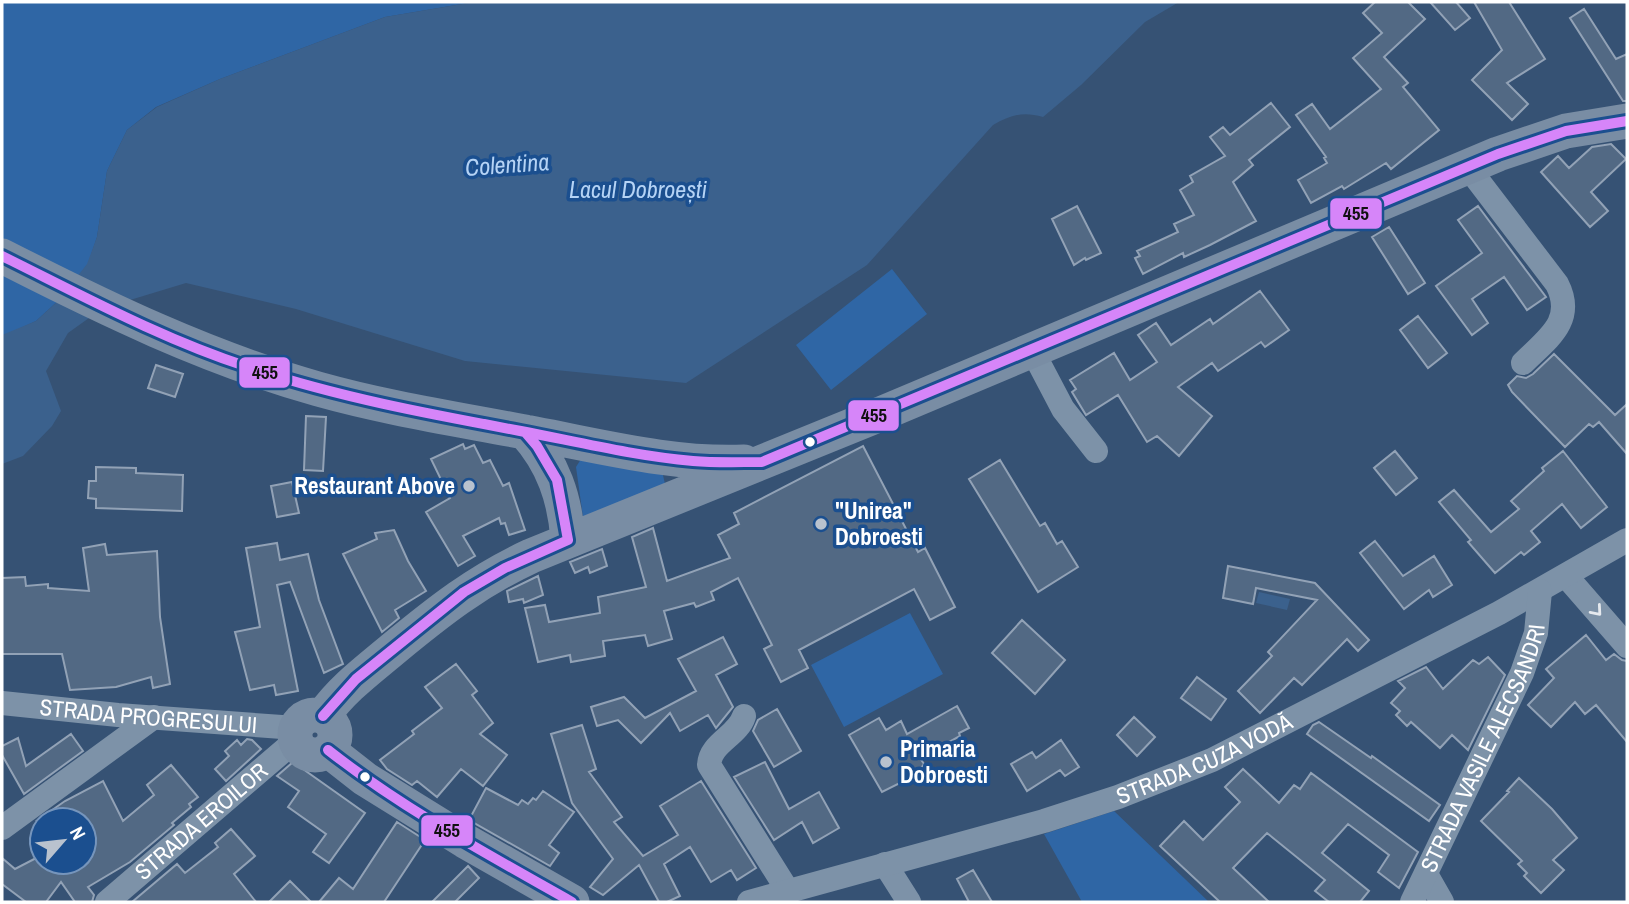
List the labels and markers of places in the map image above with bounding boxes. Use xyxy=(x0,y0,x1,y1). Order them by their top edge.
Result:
unlabelled marker xyxy=(803,435,817,449)
place label: Restaurant Above xyxy=(294,470,455,501)
marker: Restaurant Above xyxy=(461,478,477,494)
place label: "Unirea" Dobroesti xyxy=(835,495,923,552)
marker: "Unirea" Dobroesti xyxy=(813,516,829,532)
place label: Primaria Dobroesti xyxy=(900,733,988,790)
marker: Primaria Dobroesti xyxy=(878,754,894,770)
unlabelled marker xyxy=(358,770,372,784)

